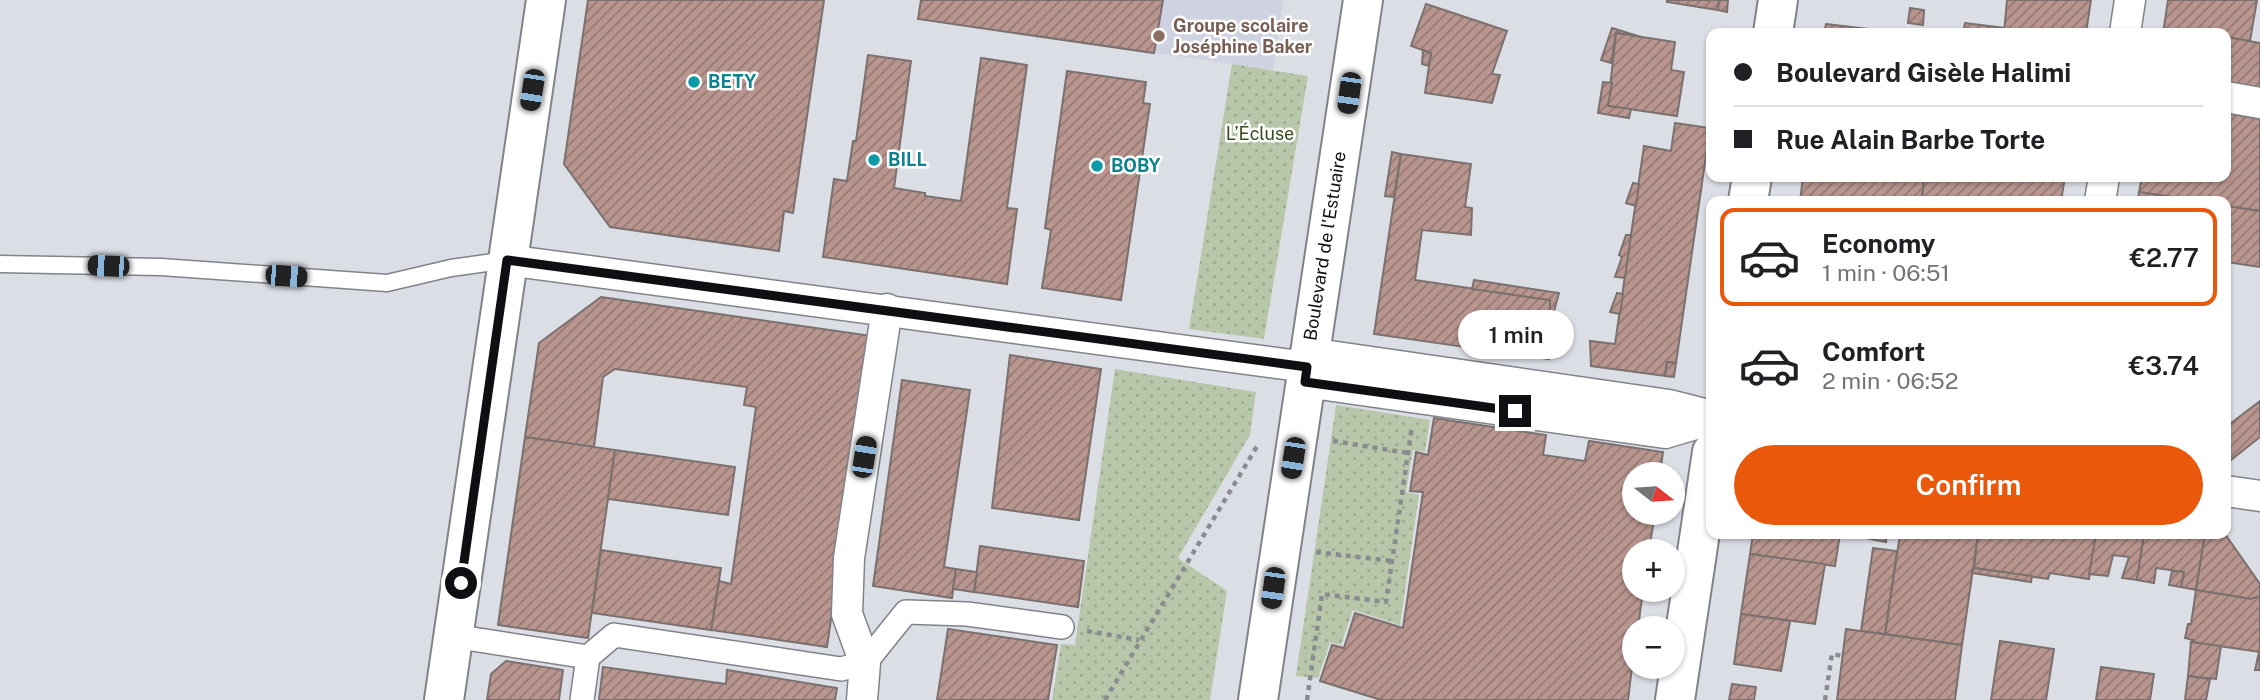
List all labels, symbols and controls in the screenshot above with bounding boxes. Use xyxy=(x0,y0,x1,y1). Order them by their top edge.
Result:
place label: Groupe scolaire Joséphine Baker xyxy=(1173,15,1313,57)
marker: Groupe scolaire Joséphine Baker xyxy=(1151,28,1167,44)
text: Boulevard Gisèle Halimi xyxy=(1776,57,2071,88)
car xyxy=(519,68,546,112)
place label: BETY xyxy=(708,71,756,92)
car xyxy=(1336,71,1363,115)
marker: BETY xyxy=(686,74,702,90)
park label: L’Écluse xyxy=(1226,122,1294,144)
text: Rue Alain Barbe Torte xyxy=(1776,124,2045,155)
place label: BILL xyxy=(888,149,927,170)
street label: Boulevard de l'Estuaire xyxy=(1299,150,1350,342)
marker: BILL xyxy=(866,152,882,168)
place label: BOBY xyxy=(1111,155,1161,176)
marker: BOBY xyxy=(1089,158,1105,174)
icon: car xyxy=(1738,226,1801,289)
text: Economy xyxy=(1822,228,1935,259)
text: €2.77 xyxy=(2130,242,2199,273)
car xyxy=(87,255,130,277)
text: 1 min · 06:51 xyxy=(1822,259,1950,286)
car xyxy=(265,264,308,288)
callout: 1 min xyxy=(1457,310,1573,358)
text: 1 min xyxy=(1489,321,1543,348)
icon: car xyxy=(1738,334,1801,397)
text: Comfort xyxy=(1822,336,1925,367)
text: €3.74 xyxy=(2129,350,2199,381)
text: 2 min · 06:52 xyxy=(1822,367,1958,394)
route end xyxy=(1499,395,1531,427)
car xyxy=(851,435,878,479)
car xyxy=(1280,436,1307,480)
button: Confirm xyxy=(1734,445,2203,525)
north arrow xyxy=(1622,462,1685,525)
map controls xyxy=(1622,462,1685,679)
button: + xyxy=(1622,539,1685,602)
car xyxy=(1260,566,1287,610)
route start xyxy=(445,567,477,599)
button: − xyxy=(1622,616,1685,679)

